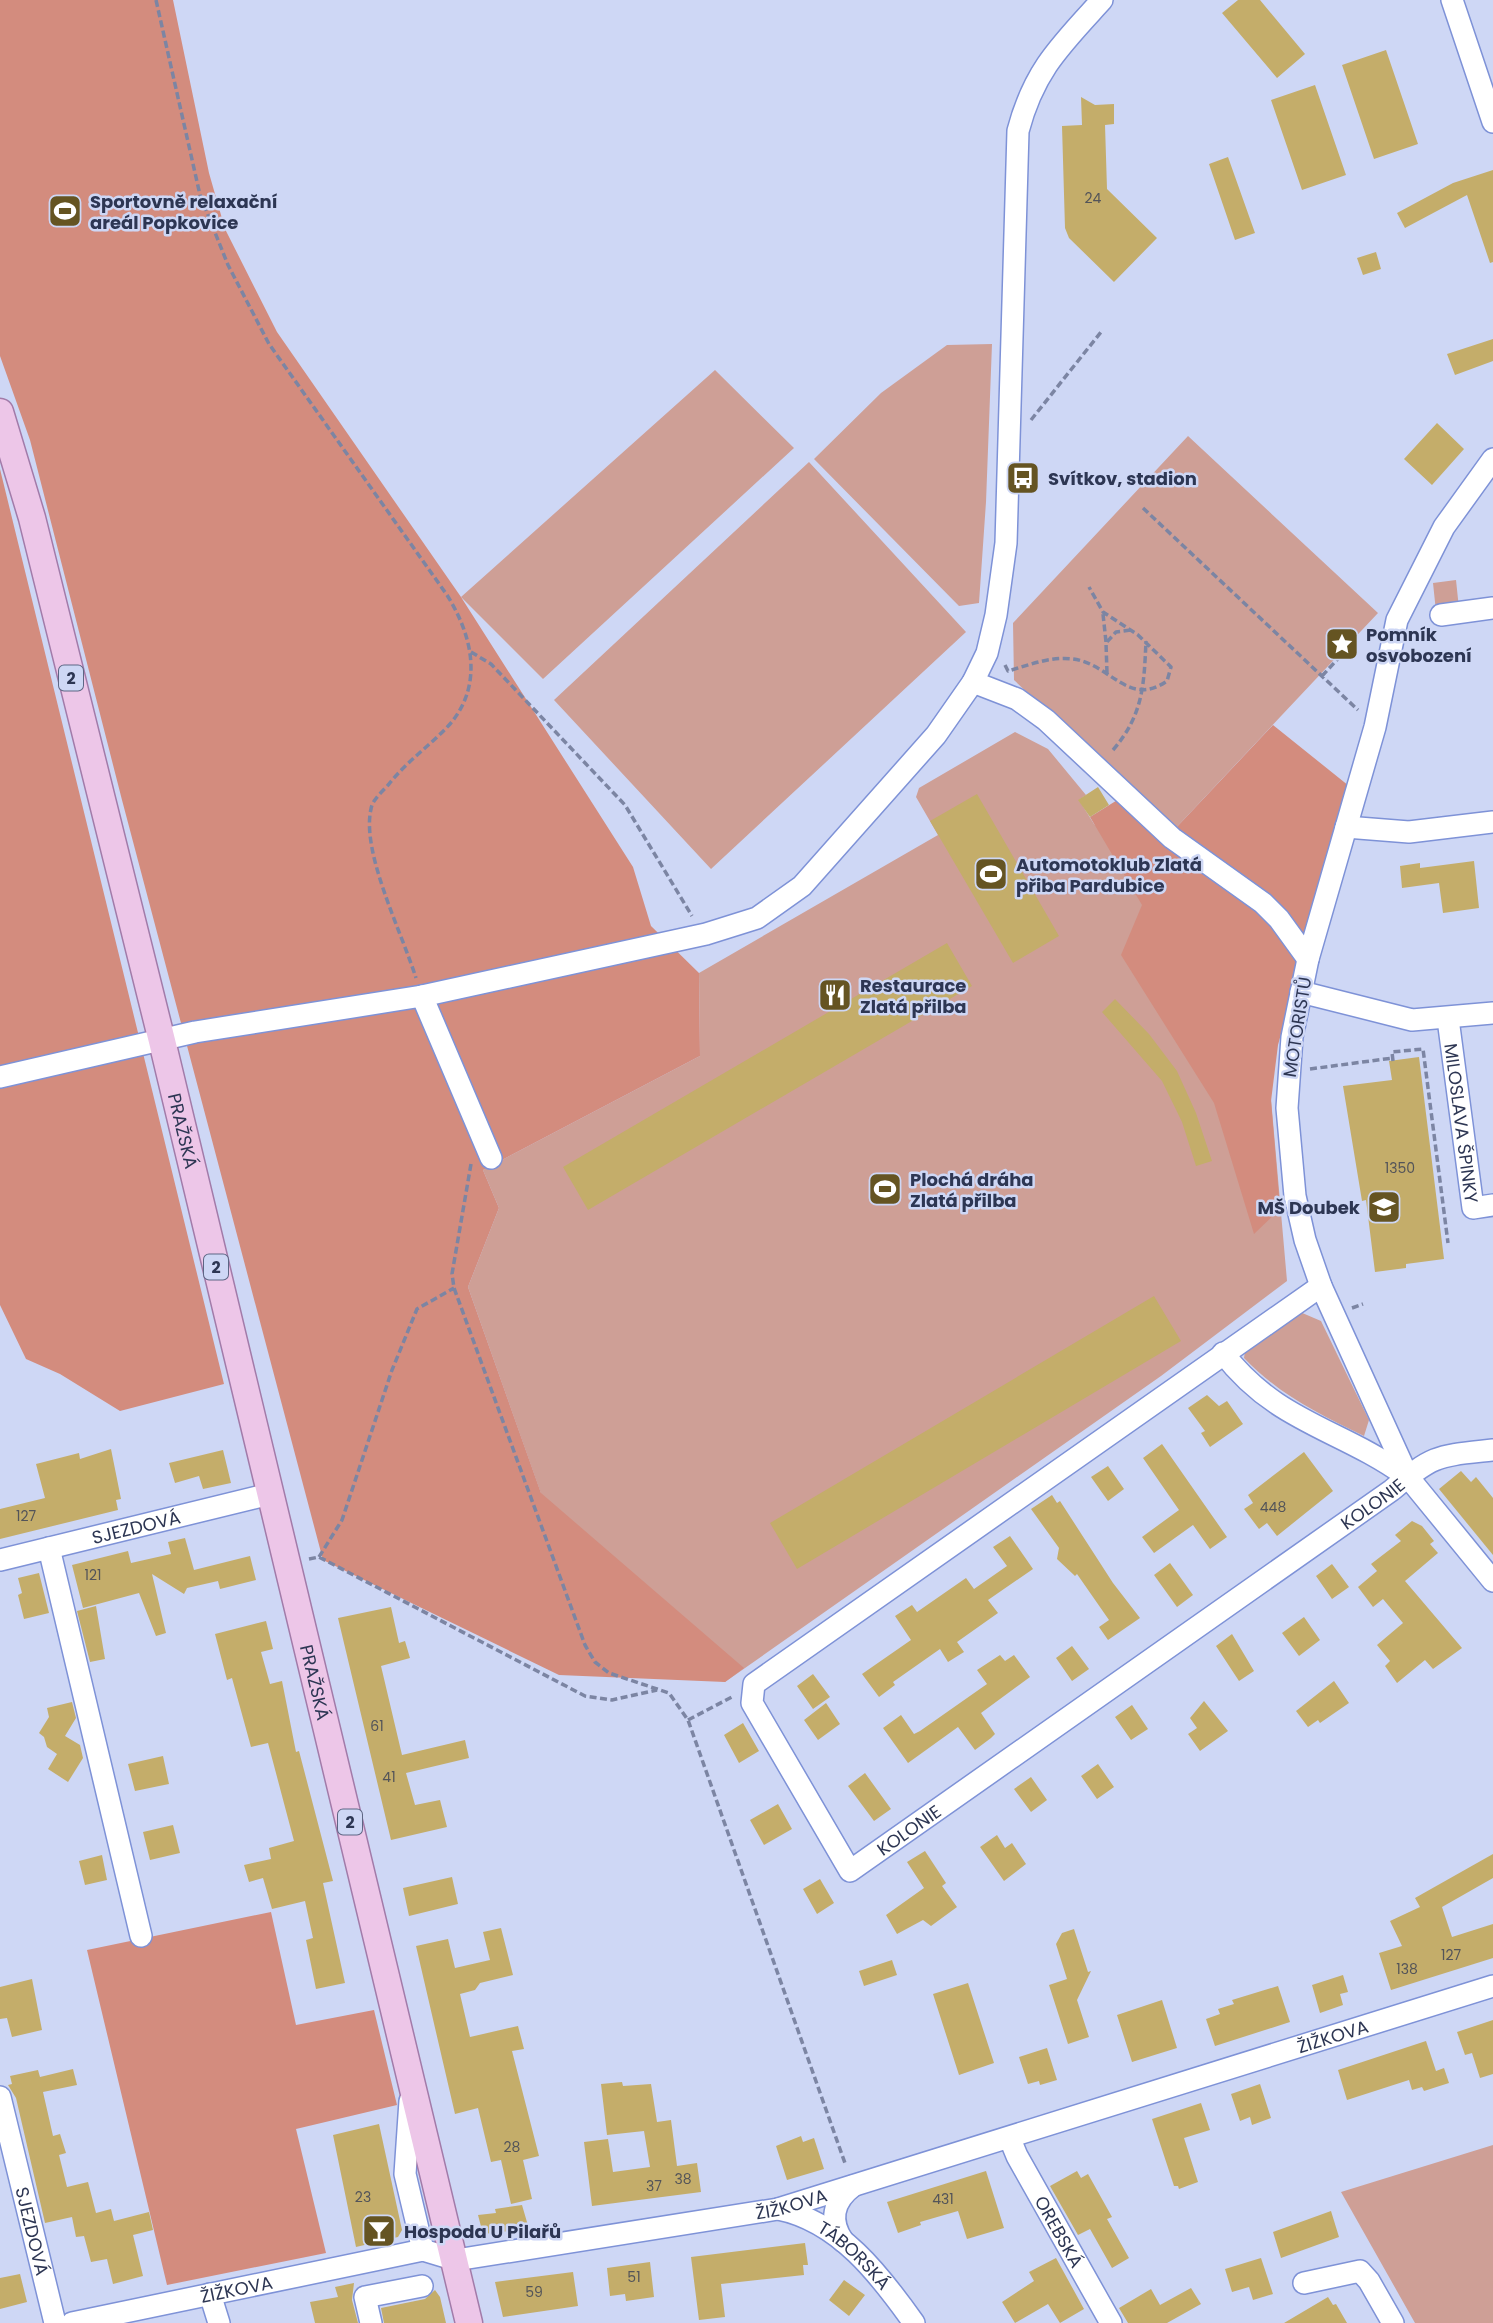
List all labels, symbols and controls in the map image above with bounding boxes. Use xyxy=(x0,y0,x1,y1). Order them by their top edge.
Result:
house number: 24 xyxy=(1085,188,1102,208)
place label: Sportovně relaxační areál Popkovice xyxy=(90,189,277,235)
sports icon: Sportovně relaxační areál Popkovice xyxy=(46,192,84,230)
bus stop icon: Svítkov, stadion xyxy=(1004,459,1042,497)
place label: Svítkov, stadion xyxy=(1048,466,1197,491)
place label: Pomník osvobození xyxy=(1366,622,1472,668)
place icon: Pomník osvobození xyxy=(1323,625,1361,663)
road number: 2 xyxy=(59,666,83,691)
place label: Automotoklub Zlatá přiba Pardubice xyxy=(1016,852,1202,898)
sports icon: Automotoklub Zlatá přiba Pardubice xyxy=(972,855,1010,893)
place label: Restaurace Zlatá přilba xyxy=(860,973,967,1019)
street label: MOTORISTŮ xyxy=(1277,975,1317,1079)
restaurant icon: Restaurace Zlatá přilba xyxy=(816,976,854,1014)
street label: MILOSLAVA ŠPINKY xyxy=(1439,1042,1485,1205)
street label: PRAŽSKÁ xyxy=(162,1091,205,1171)
house number: 1350 xyxy=(1385,1158,1415,1178)
place label: Plochá dráha Zlatá přilba xyxy=(910,1167,1034,1213)
sports icon: Plochá dráha Zlatá přilba xyxy=(866,1170,904,1208)
school or university icon: MŠ Doubek xyxy=(1365,1188,1403,1226)
place label: MŠ Doubek xyxy=(1257,1195,1361,1220)
road number: 2 xyxy=(204,1254,228,1280)
street label: KOLONIE xyxy=(1335,1472,1410,1535)
house number: 448 xyxy=(1260,1497,1286,1517)
street label: SJEZDOVÁ xyxy=(89,1504,183,1550)
house number: 127 xyxy=(16,1506,36,1526)
house number: 121 xyxy=(84,1565,102,1585)
street label: PRAŽSKÁ xyxy=(294,1642,337,1722)
house number: 61 xyxy=(370,1716,384,1736)
house number: 41 xyxy=(382,1767,396,1787)
street label: KOLONIE xyxy=(871,1799,946,1861)
road number: 2 xyxy=(338,1810,362,1834)
house number: 127 xyxy=(1441,1945,1461,1965)
house number: 138 xyxy=(1396,1959,1418,1979)
street label: ŽIŽKOVA xyxy=(1294,2013,1371,2059)
house number: 28 xyxy=(504,2137,521,2157)
house number: 38 xyxy=(674,2169,692,2189)
house number: 37 xyxy=(646,2176,662,2196)
street label: ŽIŽKOVA xyxy=(754,2182,830,2225)
street label: SJEZDOVÁ xyxy=(10,2184,55,2278)
house number: 23 xyxy=(355,2187,371,2207)
house number: 431 xyxy=(932,2189,954,2209)
street label: OREBSKÁ xyxy=(1029,2191,1090,2272)
bar icon: Hospoda U Pilařů xyxy=(360,2212,398,2250)
street label: TÁBORSKÁ xyxy=(814,2214,897,2295)
place label: Hospoda U Pilařů xyxy=(404,2219,561,2244)
house number: 51 xyxy=(627,2267,641,2287)
street label: ŽIŽKOVA xyxy=(198,2269,275,2308)
house number: 59 xyxy=(525,2282,543,2302)

